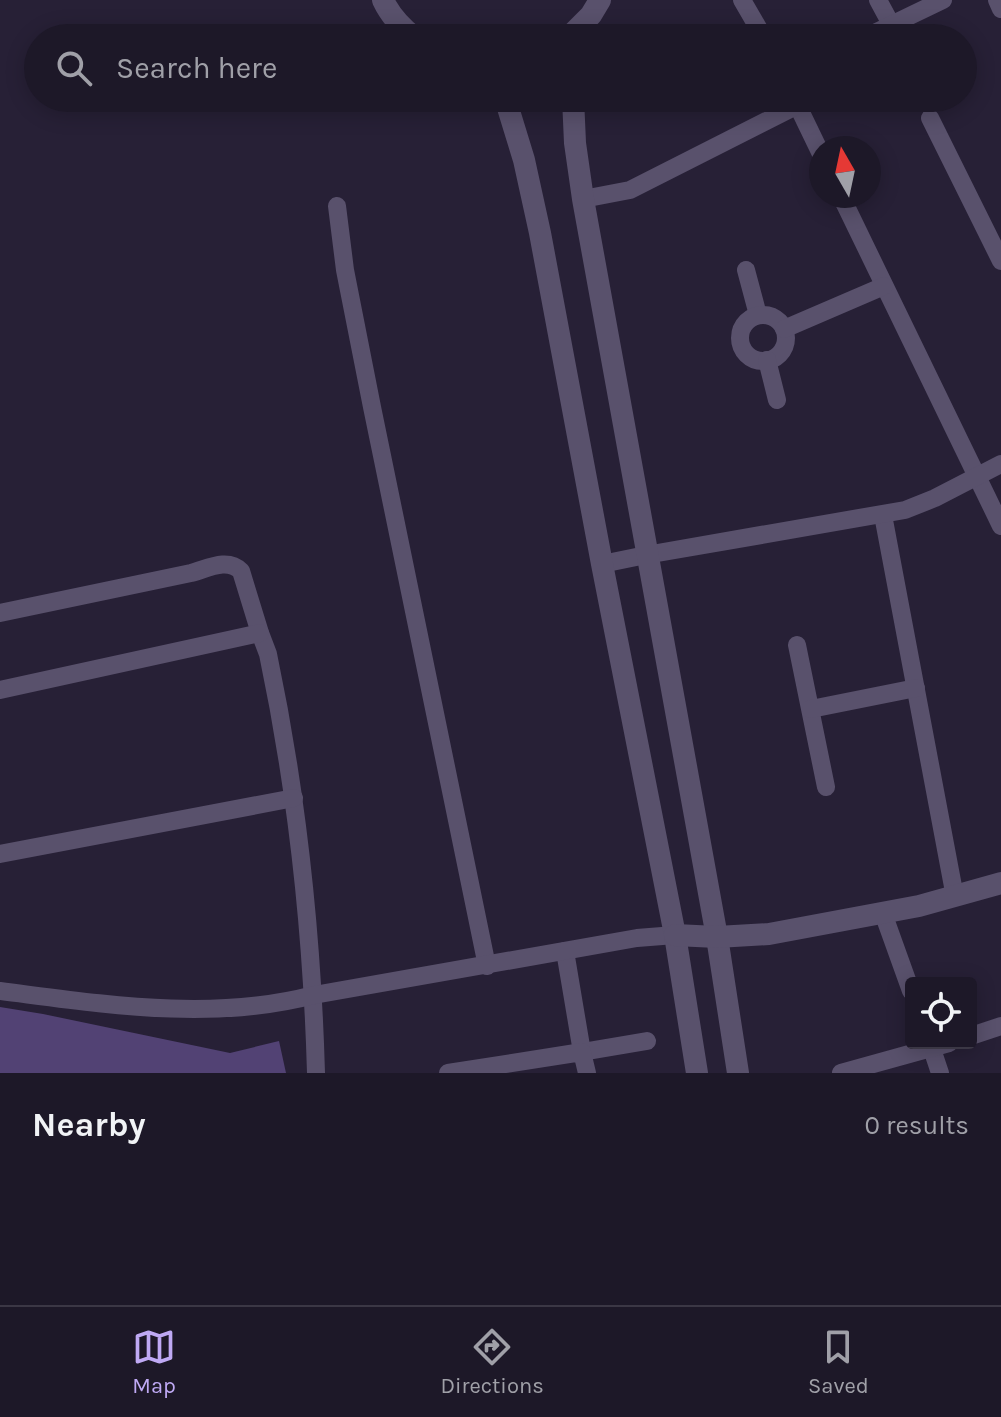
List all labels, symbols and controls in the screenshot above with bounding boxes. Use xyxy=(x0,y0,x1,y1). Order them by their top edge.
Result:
search box xyxy=(24,24,977,112)
icon: search xyxy=(52,46,96,90)
text: Search here xyxy=(116,50,277,86)
north arrow xyxy=(809,136,881,208)
map controls xyxy=(905,977,977,1049)
button: locate xyxy=(905,977,977,1049)
text: Nearby xyxy=(32,1105,146,1145)
text: 0 results xyxy=(865,1110,969,1141)
tab: Map xyxy=(132,1325,176,1399)
tab: Directions xyxy=(440,1325,544,1399)
tab: Saved xyxy=(808,1325,869,1399)

